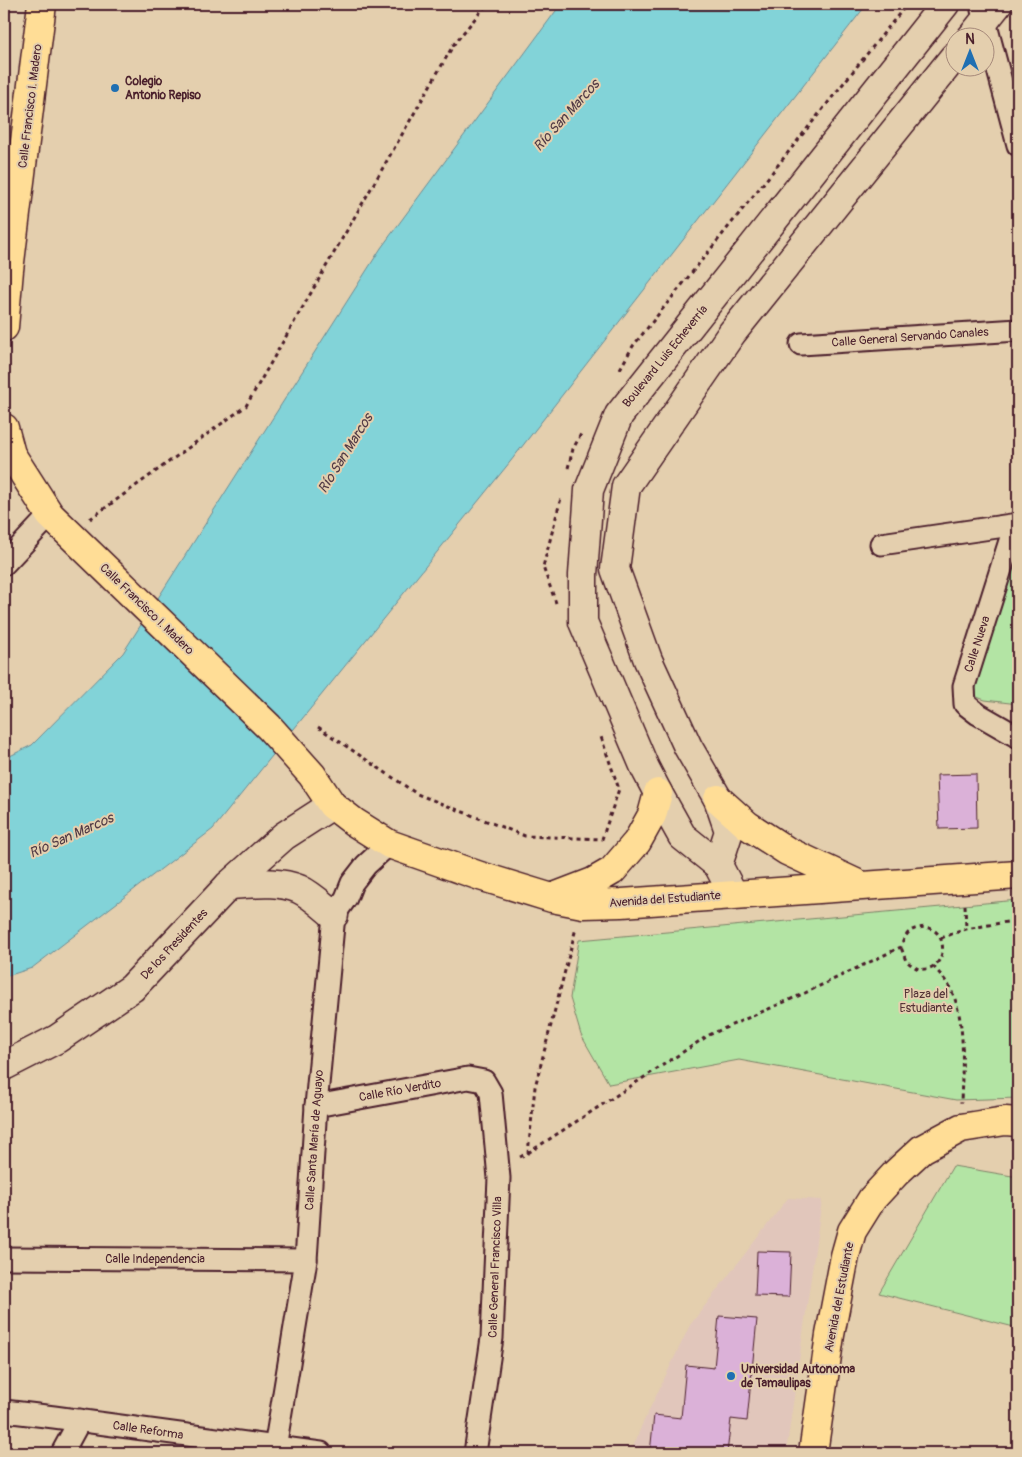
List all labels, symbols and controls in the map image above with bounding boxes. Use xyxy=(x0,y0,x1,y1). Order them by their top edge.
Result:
north arrow xyxy=(944,28,994,78)
text: N xyxy=(965,31,975,48)
street label: Calle Francisco I. Madero xyxy=(15,43,46,169)
place label: Colegio Antonio Repiso xyxy=(125,74,202,103)
water label: Río San Marcos xyxy=(530,75,604,155)
marker: Colegio Antonio Repiso xyxy=(109,82,121,94)
street label: Boulevard Luis Echeverría xyxy=(620,302,711,410)
street label: Calle General Servando Canales xyxy=(831,324,990,350)
water label: Río San Marcos xyxy=(314,409,377,496)
street label: Calle Francisco I. Madero xyxy=(97,561,197,658)
street label: Calle Nueva xyxy=(961,614,994,674)
water label: Río San Marcos xyxy=(27,809,117,862)
street label: Avenida del Estudiante xyxy=(609,888,721,911)
street label: De los Presidentes xyxy=(138,905,212,983)
park label: Plaza del Estudiante xyxy=(899,987,953,1016)
street label: Calle Santa María de Aguayo xyxy=(302,1069,327,1211)
street label: Calle Río Verdito xyxy=(358,1076,443,1105)
street label: Calle General Francisco Villa xyxy=(486,1196,505,1338)
street label: Avenida del Estudiante xyxy=(821,1241,858,1353)
street label: Calle Independencia xyxy=(105,1252,205,1267)
place label: Universidad Autonoma de Tamaulipas xyxy=(741,1362,856,1391)
marker: Universidad Autonoma de Tamaulipas xyxy=(725,1370,737,1382)
street label: Calle Reforma xyxy=(112,1418,185,1443)

